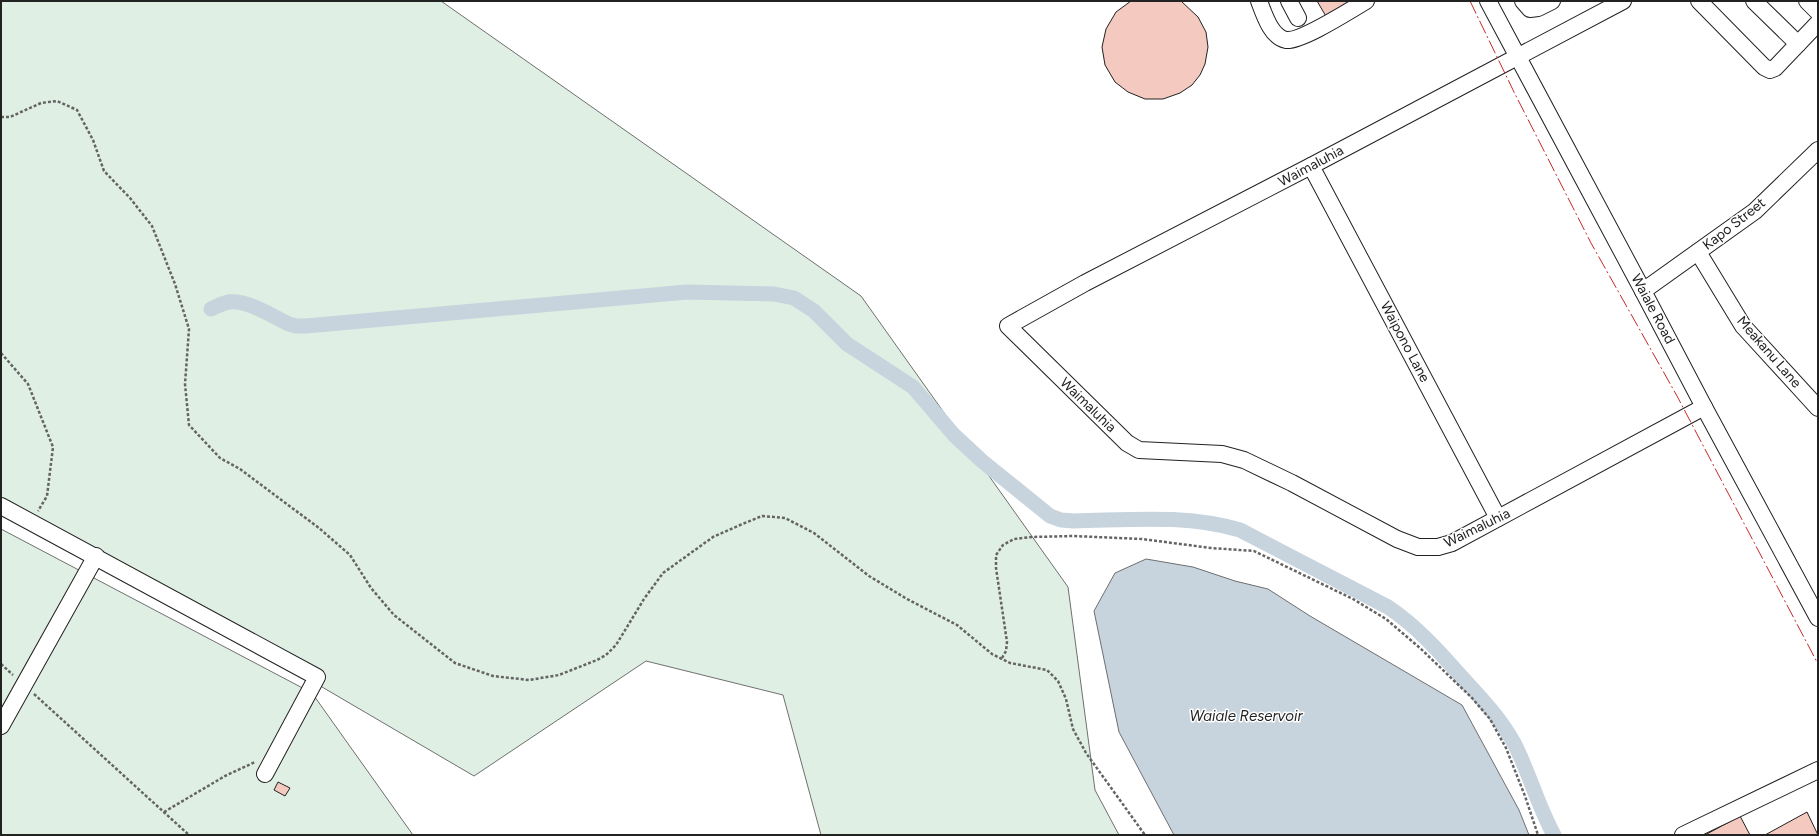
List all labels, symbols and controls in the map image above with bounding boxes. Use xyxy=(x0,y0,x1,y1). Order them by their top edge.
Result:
street label: Waimaluhia xyxy=(1275,142,1347,190)
street label: Kapo Street xyxy=(1699,194,1769,254)
street label: Waiale Road xyxy=(1627,271,1679,347)
street label: Waipono Lane xyxy=(1377,299,1434,386)
street label: Meakanu Lane xyxy=(1733,313,1805,392)
street label: Waimaluhia xyxy=(1056,374,1120,436)
street label: Waimaluhia xyxy=(1441,505,1513,551)
water label: Waiale Reservoir xyxy=(1189,707,1303,725)

